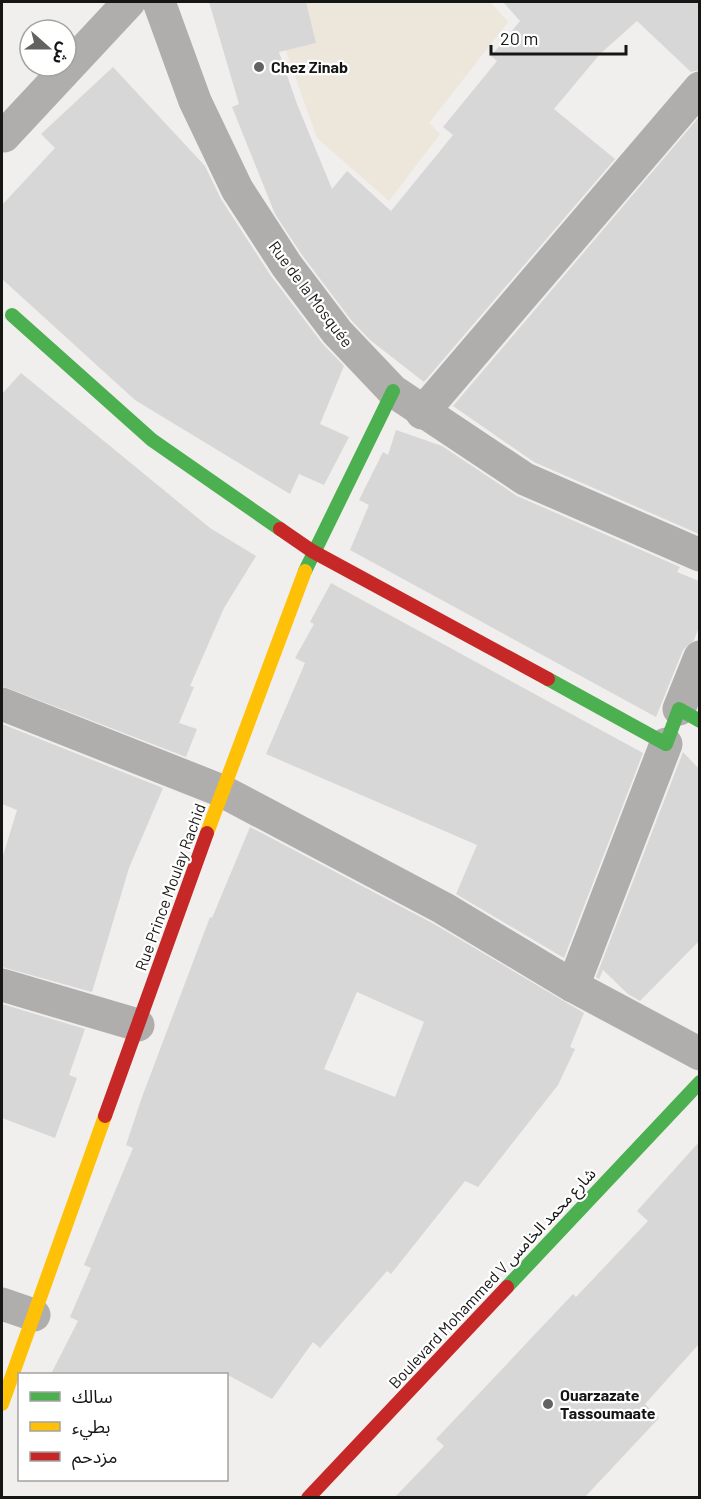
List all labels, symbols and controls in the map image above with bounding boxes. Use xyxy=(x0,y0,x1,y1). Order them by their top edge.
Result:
north arrow xyxy=(18,18,78,78)
scale bar xyxy=(491,18,626,56)
text: 20 m xyxy=(500,27,538,49)
text: ش xyxy=(49,40,75,67)
place label: Chez Zinab xyxy=(271,57,348,76)
marker: Chez Zinab xyxy=(252,60,266,74)
street label: Rue de la Mosquée xyxy=(265,237,357,351)
street label: Rue Prince Moulay Rachid xyxy=(130,801,209,973)
street label: Boulevard Mohammed V شارع محمد الخامس xyxy=(384,1163,602,1395)
legend xyxy=(18,1373,228,1481)
text: سالك xyxy=(72,1385,113,1407)
place label: Ouarzazate Tassoumaate xyxy=(560,1385,656,1422)
marker: Ouarzazate Tassoumaate xyxy=(541,1397,555,1411)
text: بطيء xyxy=(72,1415,110,1440)
text: مزدحم xyxy=(72,1445,117,1470)

